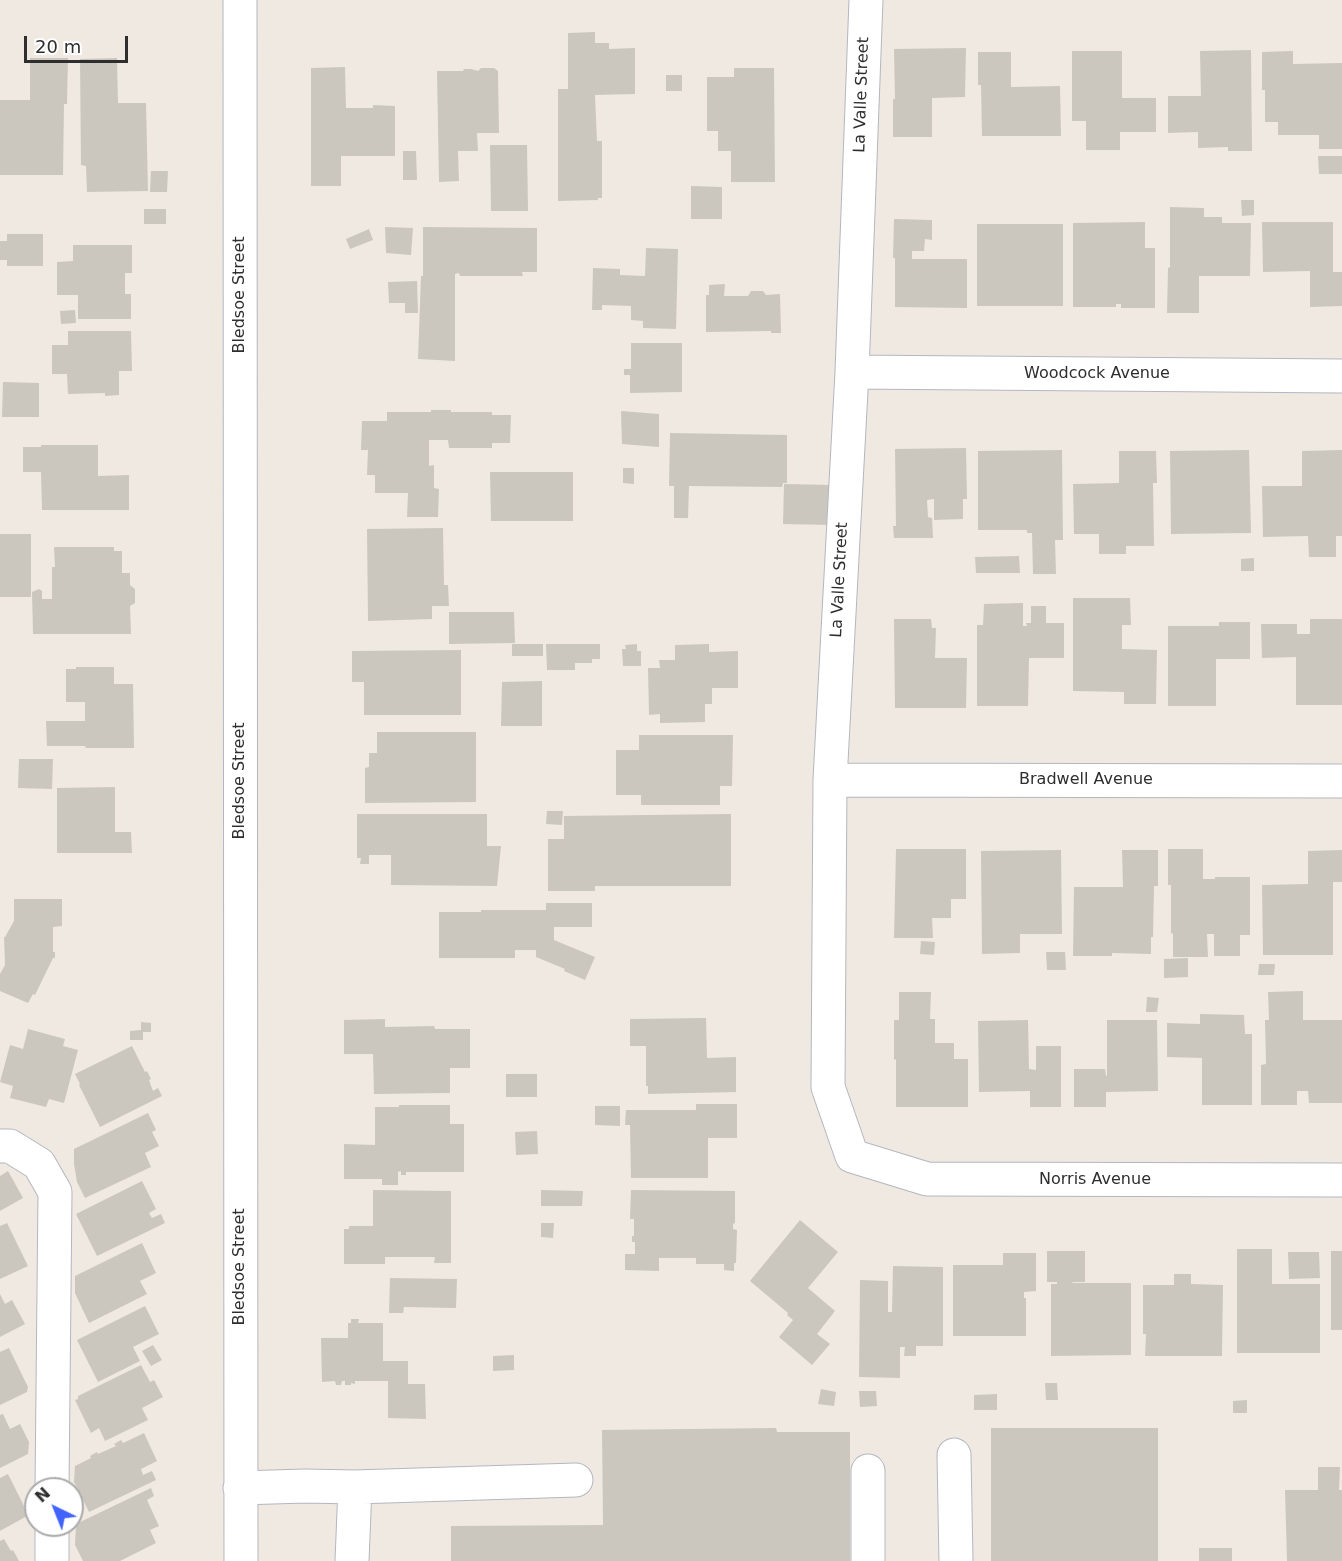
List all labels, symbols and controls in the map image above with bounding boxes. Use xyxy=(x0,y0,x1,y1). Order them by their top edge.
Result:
scale bar xyxy=(27,24,130,62)
text: 20 m xyxy=(35,36,81,57)
street label: La Valle Street xyxy=(850,37,874,153)
street label: Bledsoe Street xyxy=(230,236,250,354)
street label: Woodcock Avenue xyxy=(1024,364,1170,384)
street label: La Valle Street xyxy=(827,522,853,638)
street label: Bledsoe Street xyxy=(230,722,250,840)
street label: Bradwell Avenue xyxy=(1019,770,1153,790)
street label: Norris Avenue xyxy=(1039,1170,1151,1190)
street label: Bledsoe Street xyxy=(230,1208,250,1326)
north arrow xyxy=(24,1477,84,1537)
text: N xyxy=(31,1483,54,1506)

